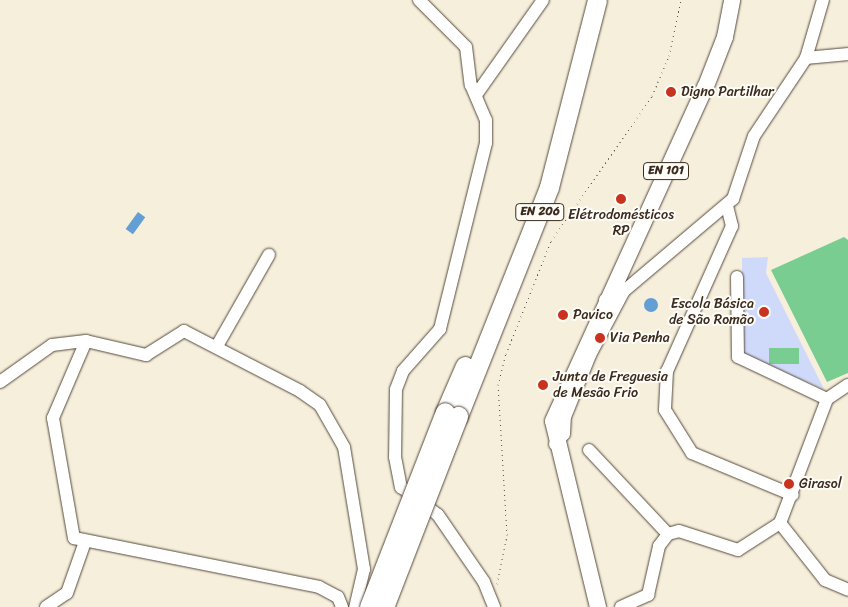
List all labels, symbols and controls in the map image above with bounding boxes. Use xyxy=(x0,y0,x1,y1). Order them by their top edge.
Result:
place label: Digno Partilhar xyxy=(681,84,774,100)
marker: Digno Partilhar xyxy=(665,86,677,98)
road number: EN 101 xyxy=(642,162,690,180)
marker: Elétrodomésticos RP xyxy=(615,193,627,205)
road number: EN 206 xyxy=(515,202,565,222)
place label: Elétrodomésticos RP xyxy=(568,207,674,240)
place label: Escola Básica de São Romão xyxy=(669,296,754,328)
marker: Escola Básica de São Romão xyxy=(758,306,770,318)
place label: Pavico xyxy=(573,307,613,323)
marker: Pavico xyxy=(557,309,569,321)
place label: Via Penha xyxy=(610,330,670,346)
marker: Via Penha xyxy=(594,332,606,344)
place label: Junta de Freguesia de Mesão Frio xyxy=(553,369,668,402)
marker: Junta de Freguesia de Mesão Frio xyxy=(537,379,549,391)
place label: Girasol xyxy=(799,476,842,492)
marker: Girasol xyxy=(783,478,795,490)

